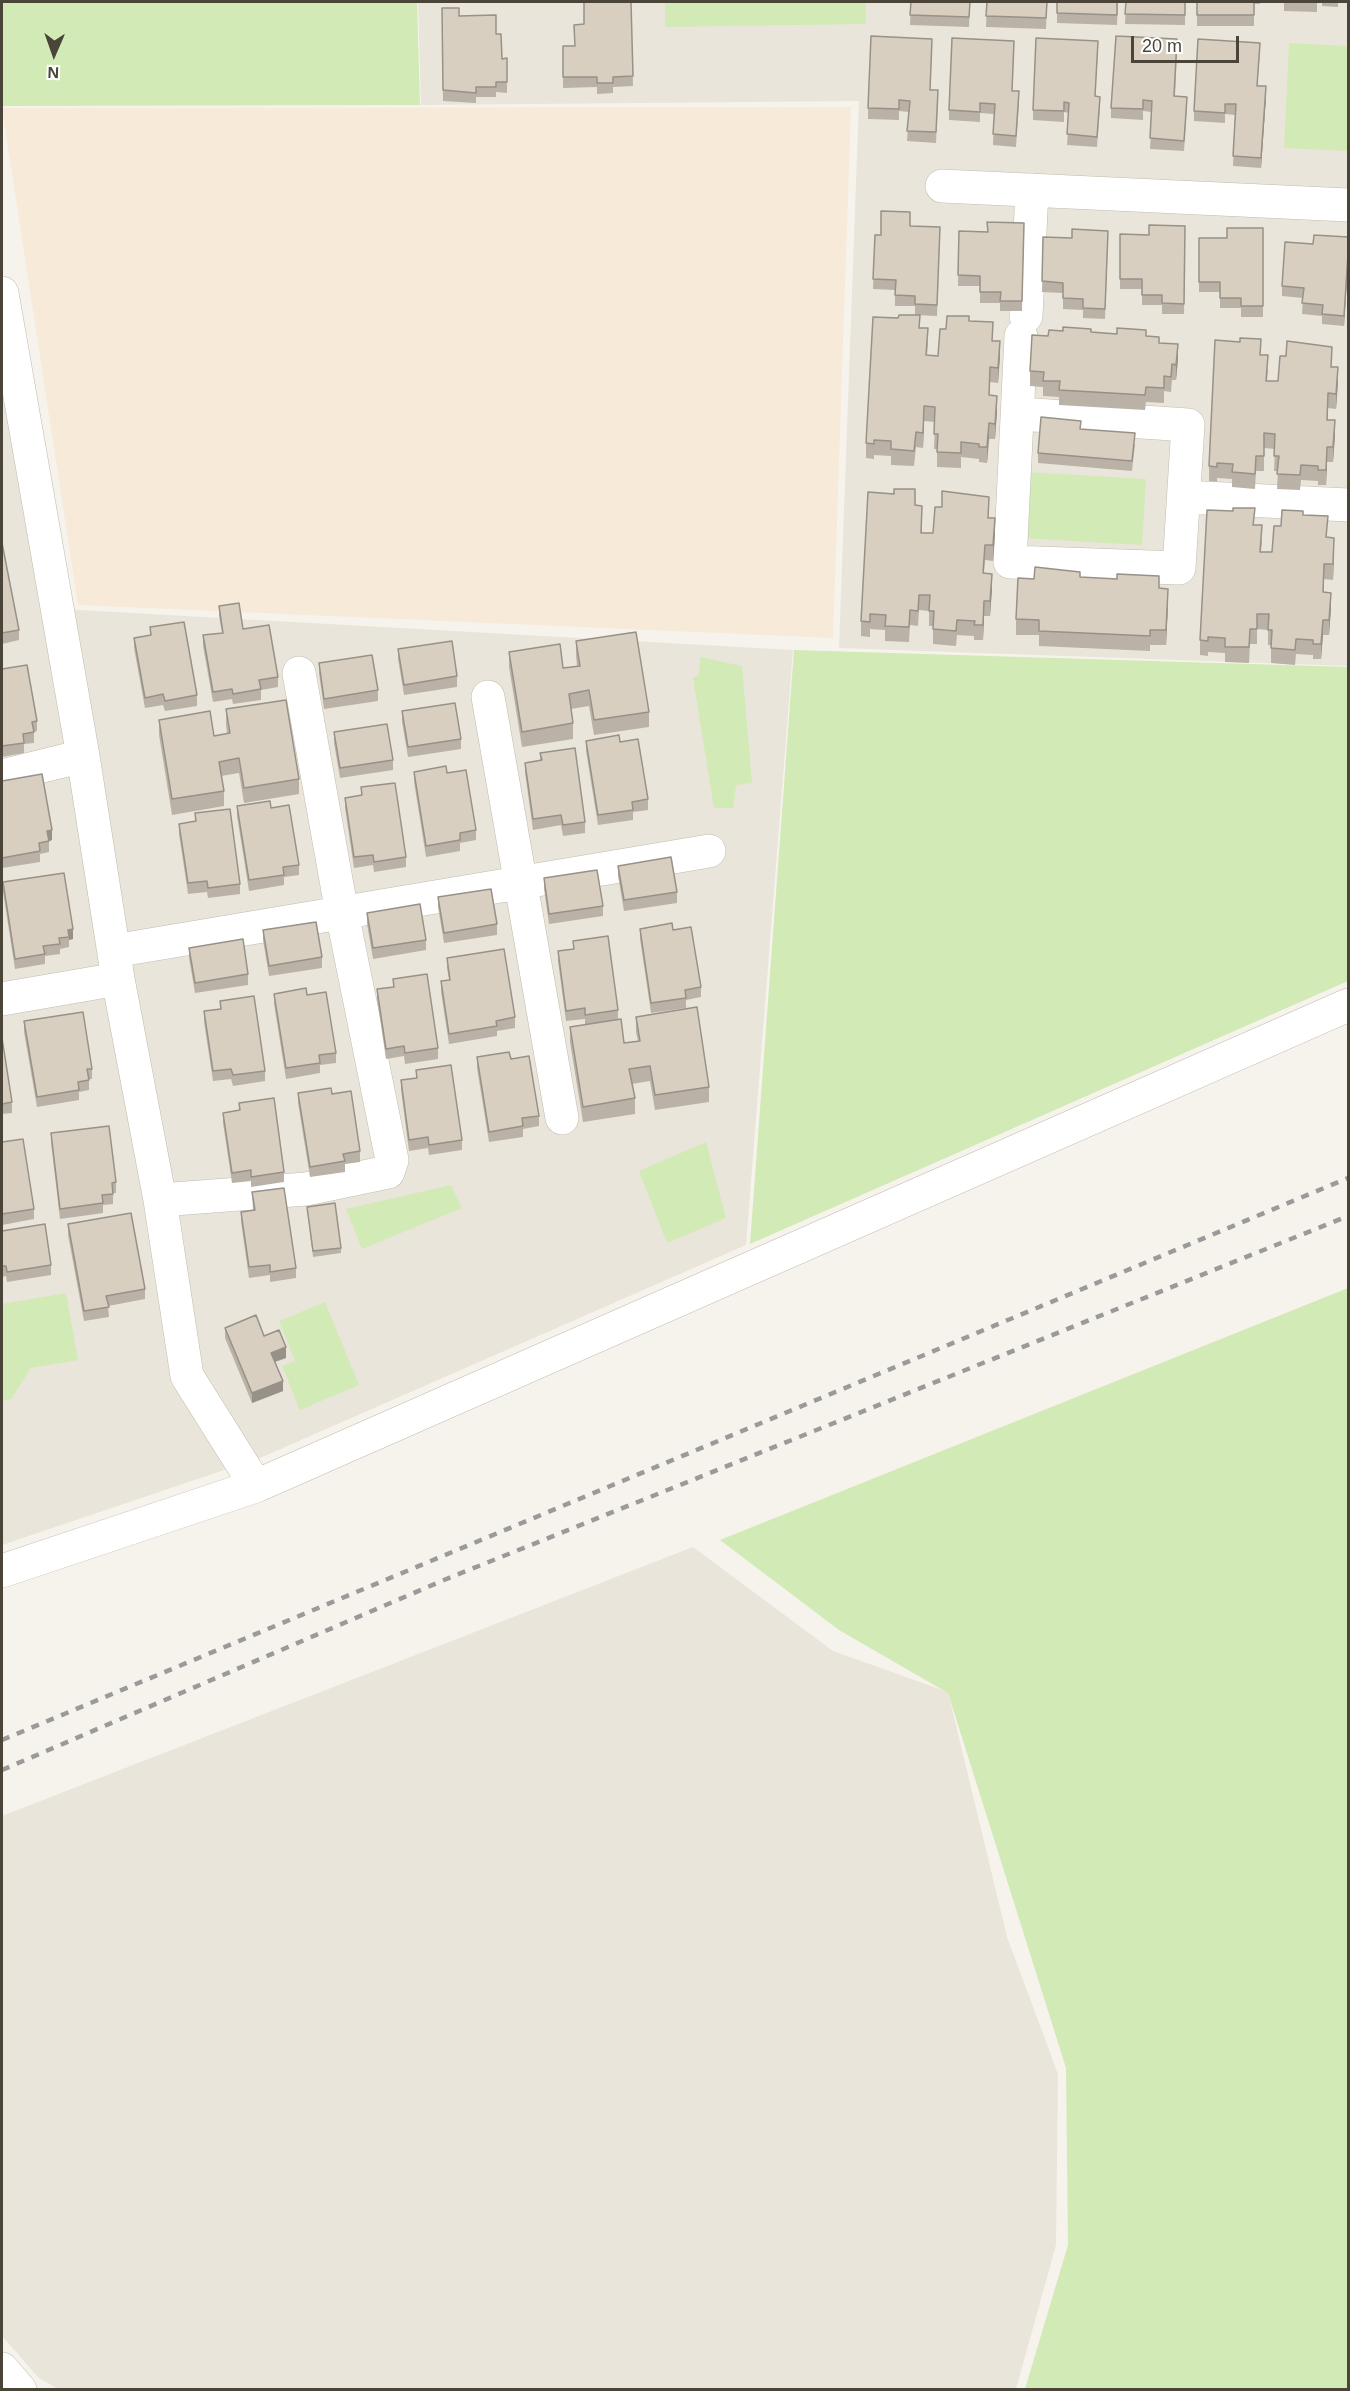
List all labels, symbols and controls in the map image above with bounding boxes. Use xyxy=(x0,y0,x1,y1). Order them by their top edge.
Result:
north arrow xyxy=(24,24,84,84)
scale bar xyxy=(1134,24,1242,62)
text: 20 m xyxy=(1142,36,1182,56)
text: N xyxy=(47,64,59,81)

